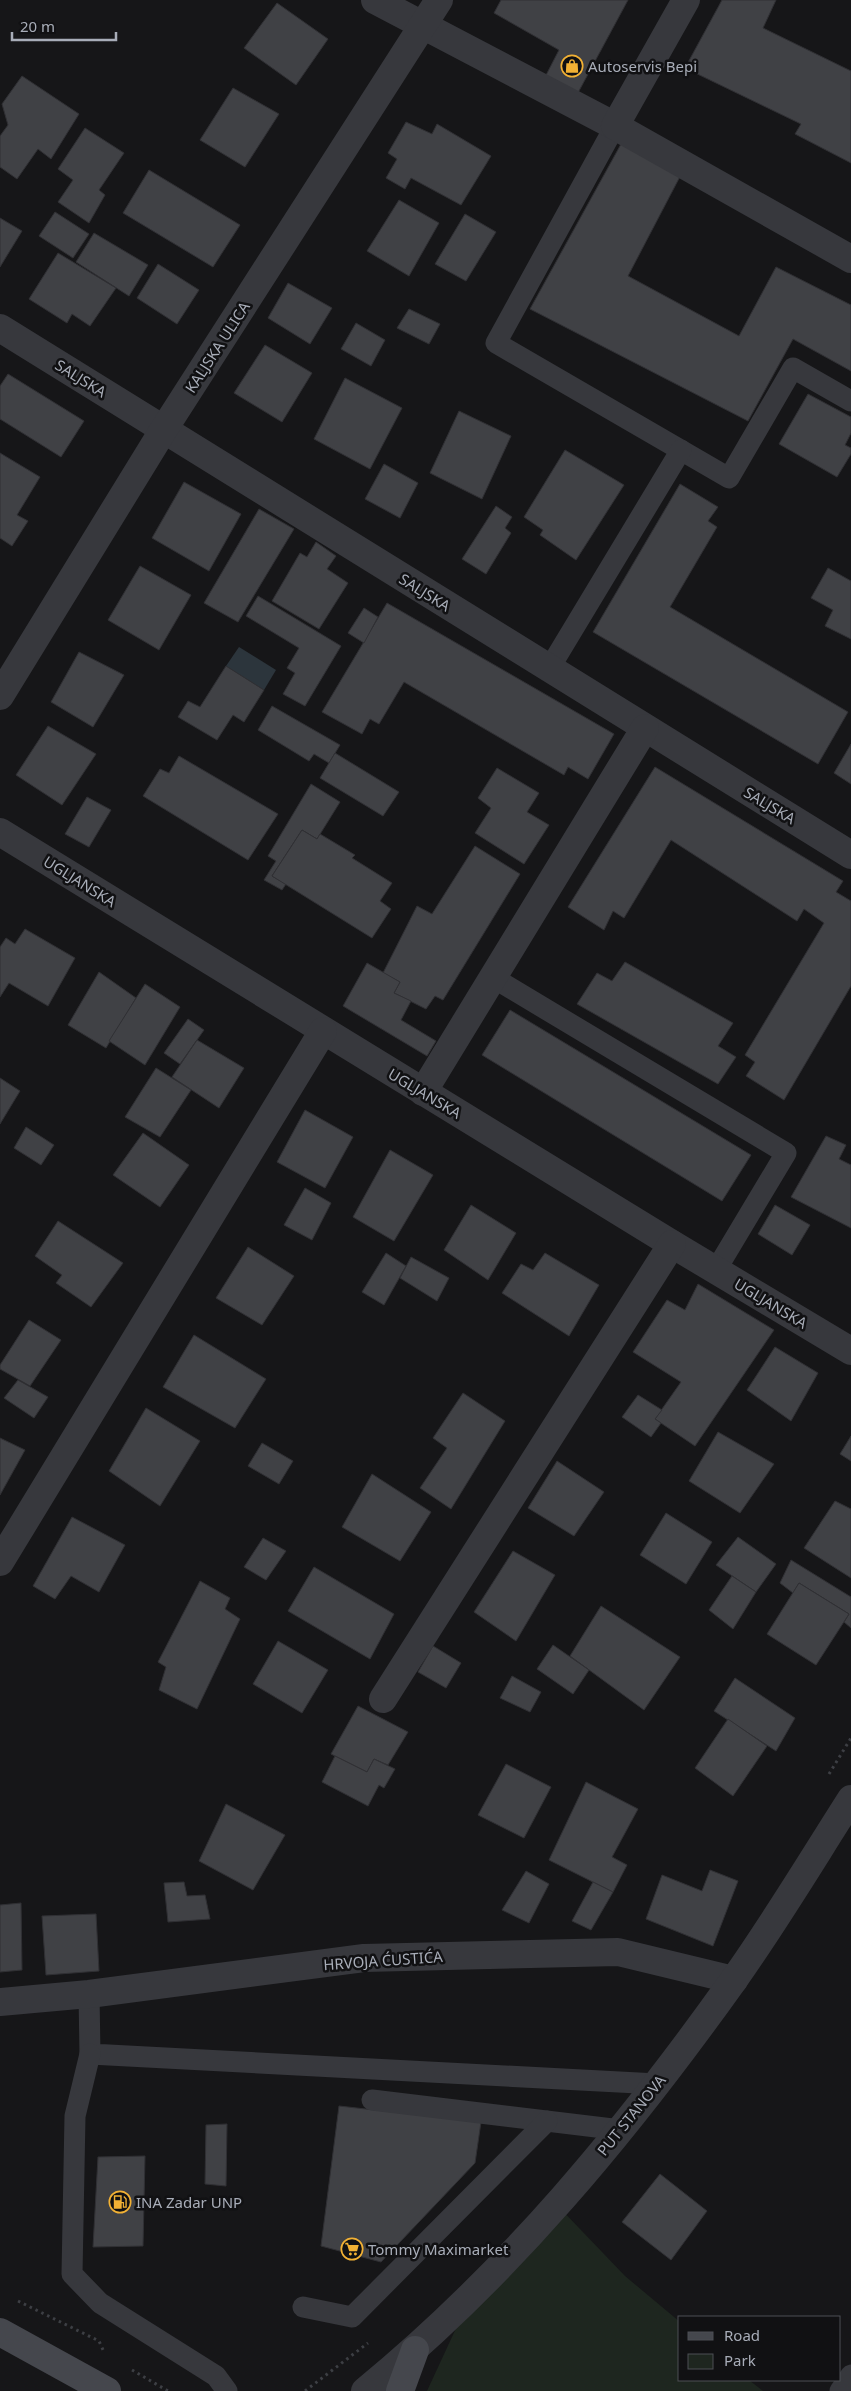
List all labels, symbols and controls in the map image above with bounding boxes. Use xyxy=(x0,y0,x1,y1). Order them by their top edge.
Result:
scale bar xyxy=(12,10,116,42)
text: 20 m xyxy=(20,16,55,36)
shop icon: Autoservis Bepi xyxy=(560,54,584,78)
place label: Autoservis Bepi xyxy=(588,56,697,76)
street label: KALJSKA ULICA xyxy=(180,297,254,396)
street label: SALJSKA xyxy=(52,354,111,402)
street label: SALJSKA xyxy=(396,568,455,616)
street label: SALJSKA xyxy=(740,782,800,828)
street label: UGLJANSKA xyxy=(40,851,120,911)
street label: UGLJANSKA xyxy=(385,1063,466,1123)
street label: UGLJANSKA xyxy=(731,1273,812,1333)
street label: HRVOJA ĆUSTIĆA xyxy=(323,1946,444,1974)
street label: PUT STANOVA xyxy=(592,2070,670,2160)
fuel station icon: INA Zadar UNP xyxy=(108,2190,132,2214)
place label: INA Zadar UNP xyxy=(136,2192,242,2212)
supermarket icon: Tommy Maximarket xyxy=(340,2237,364,2261)
place label: Tommy Maximarket xyxy=(368,2239,509,2259)
legend xyxy=(678,2316,841,2381)
text: Road xyxy=(724,2325,760,2345)
text: Park xyxy=(724,2350,756,2370)

